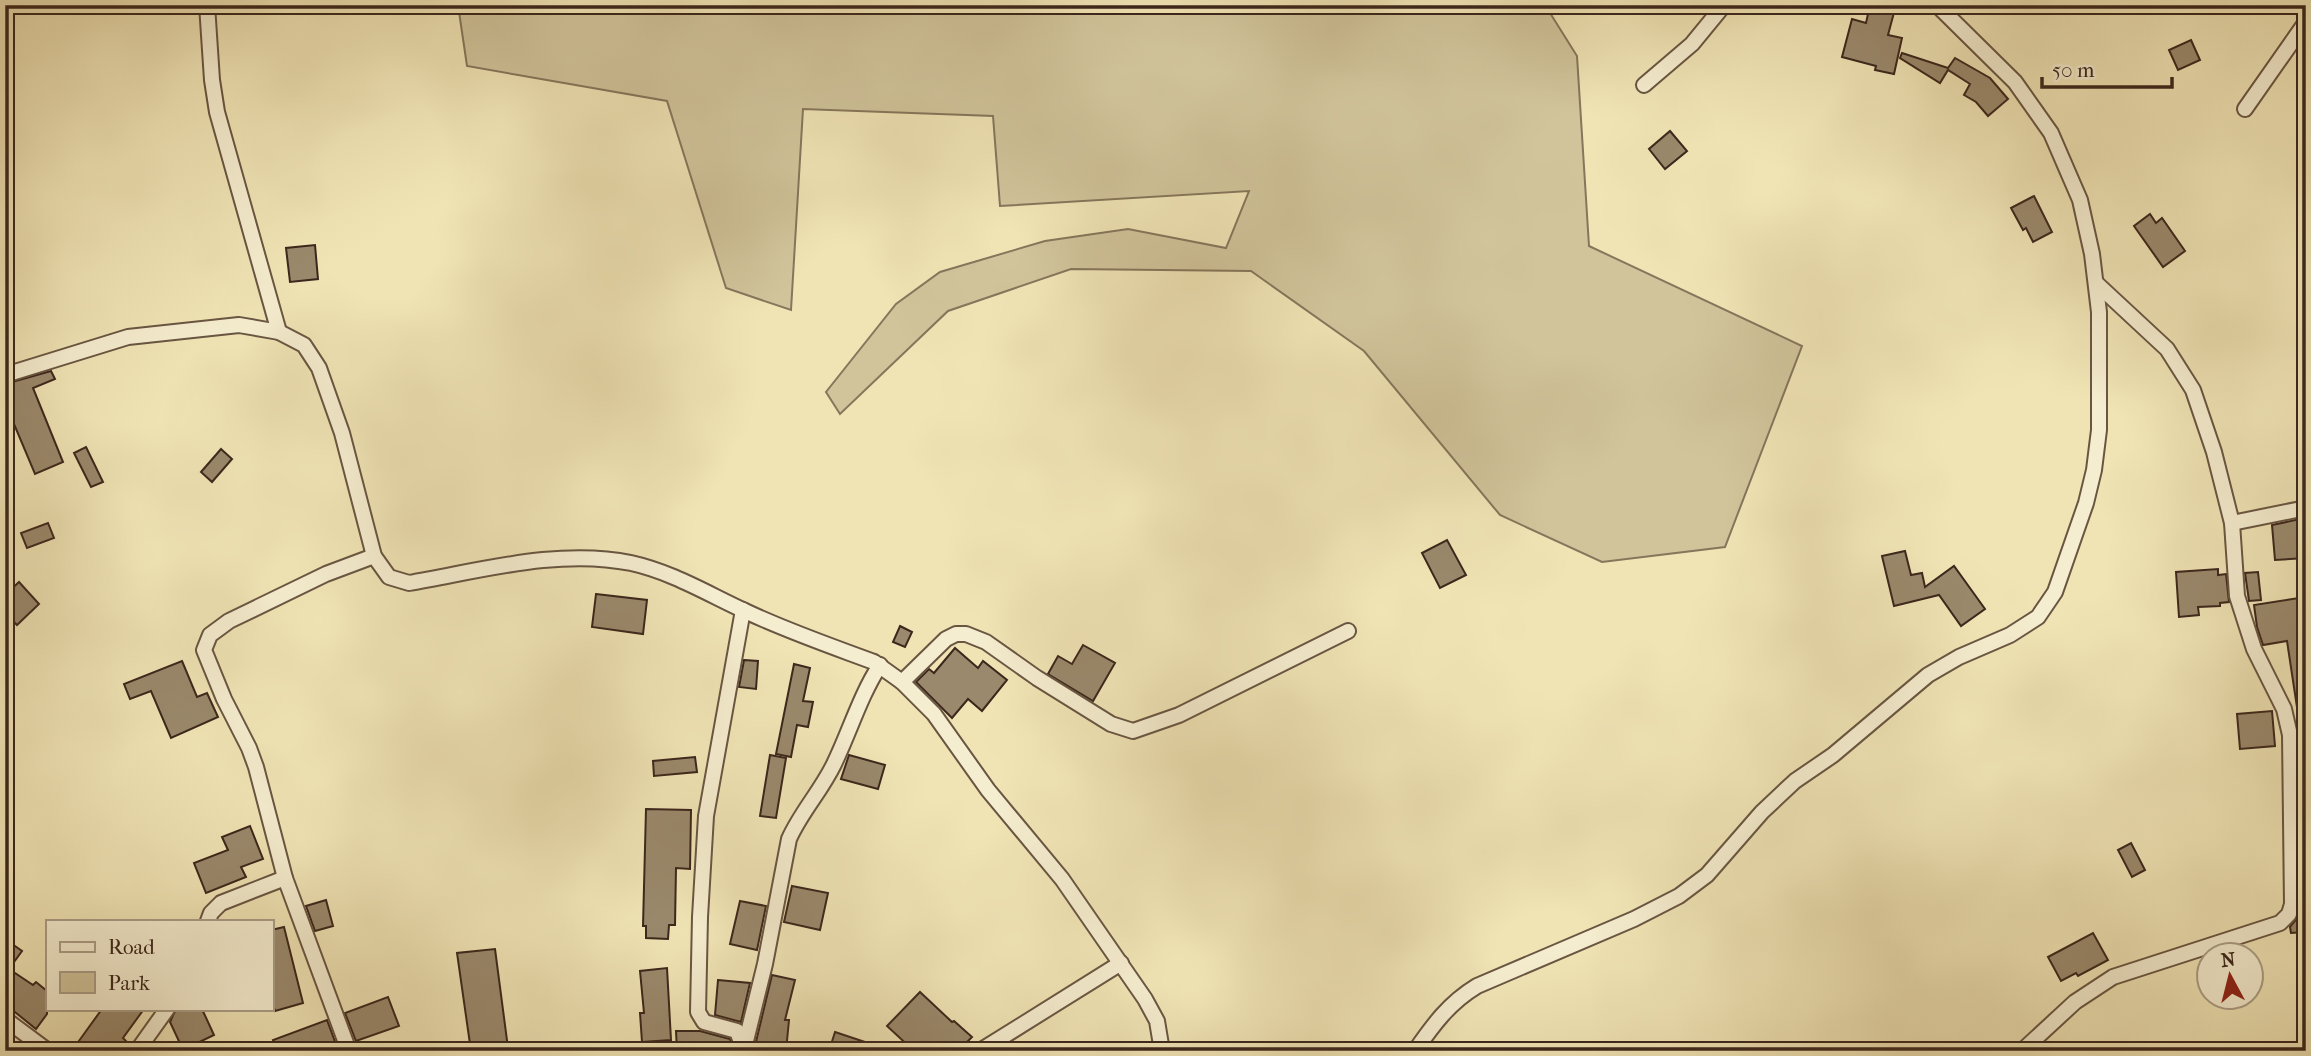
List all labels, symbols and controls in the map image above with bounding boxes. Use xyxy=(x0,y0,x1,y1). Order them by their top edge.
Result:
scale bar xyxy=(2042,46,2171,90)
text: 50 m xyxy=(2052,58,2095,82)
legend xyxy=(46,920,273,1010)
text: Road xyxy=(108,935,155,959)
north arrow xyxy=(2196,940,2266,1010)
text: N xyxy=(2220,948,2237,972)
text: Park xyxy=(108,971,150,995)

